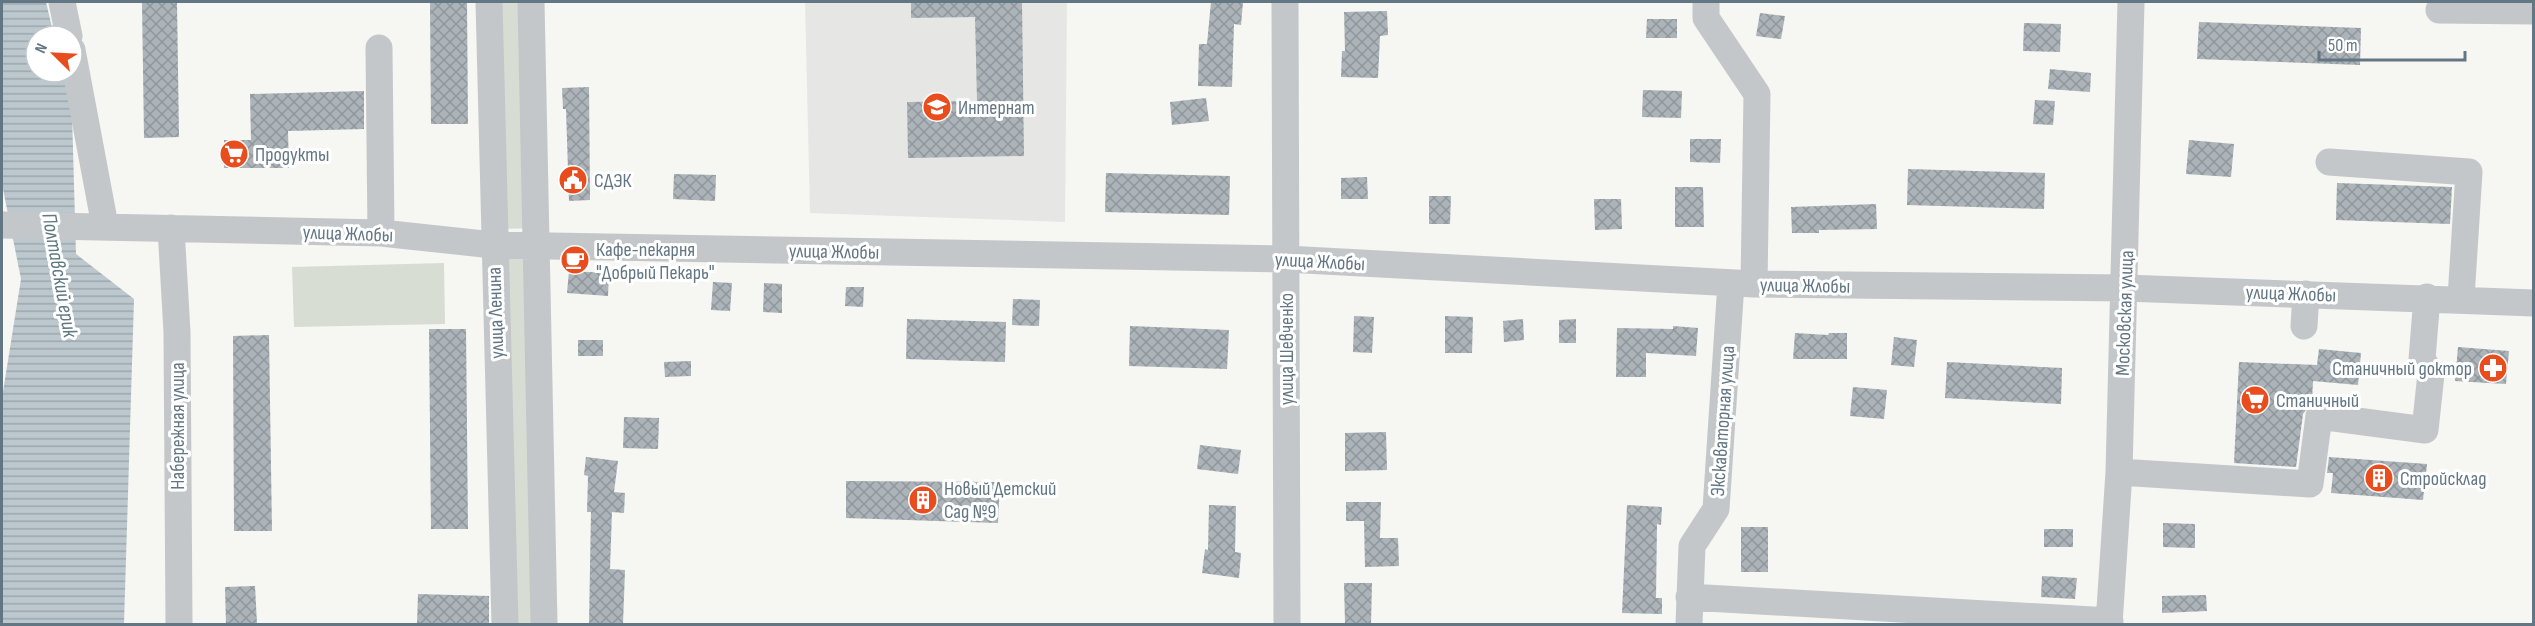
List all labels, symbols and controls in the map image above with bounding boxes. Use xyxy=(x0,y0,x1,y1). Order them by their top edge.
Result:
north arrow xyxy=(24,24,84,84)
scale bar xyxy=(2319,24,2464,62)
text: 50 m xyxy=(2328,35,2358,56)
text: N xyxy=(31,41,52,56)
school or university icon: Интернат xyxy=(921,91,953,123)
place label: Интернат xyxy=(958,96,1035,120)
supermarket icon: Продукты xyxy=(218,138,250,170)
place label: Продукты xyxy=(255,143,330,167)
public building icon: СДЭК xyxy=(557,164,589,196)
place label: СДЭК xyxy=(594,169,632,193)
water label: Полтавский ерик xyxy=(36,211,83,341)
street label: улица Жлобы xyxy=(302,220,394,248)
place label: Кафе-пекарня "Добрый Пекарь" xyxy=(596,238,715,285)
street label: улица Жлобы xyxy=(789,239,879,265)
cafe icon: Кафе-пекарня "Добрый Пекарь" xyxy=(559,244,591,276)
street label: улица Жлобы xyxy=(1274,248,1366,276)
street label: Московская улица xyxy=(2111,250,2139,376)
street label: улица Ленина xyxy=(482,267,510,359)
street label: улица Жлобы xyxy=(1760,273,1850,299)
street label: улица Жлобы xyxy=(2245,280,2337,308)
street label: улица Шевченко xyxy=(1275,293,1299,405)
street label: Экскаваторная улица xyxy=(1706,345,1740,497)
pharmacy icon: Станичный доктор xyxy=(2477,352,2509,384)
place label: Станичный доктор xyxy=(2332,357,2472,381)
street label: Набережная улица xyxy=(166,362,190,490)
supermarket icon: Станичный xyxy=(2239,384,2271,416)
place label: Станичный xyxy=(2276,389,2359,413)
building icon: Стройсклад xyxy=(2363,462,2395,494)
place label: Стройсклад xyxy=(2400,467,2486,491)
place label: Новый Детский Сад №9 xyxy=(944,477,1056,524)
building icon: Новый Детский Сад №9 xyxy=(907,484,939,516)

